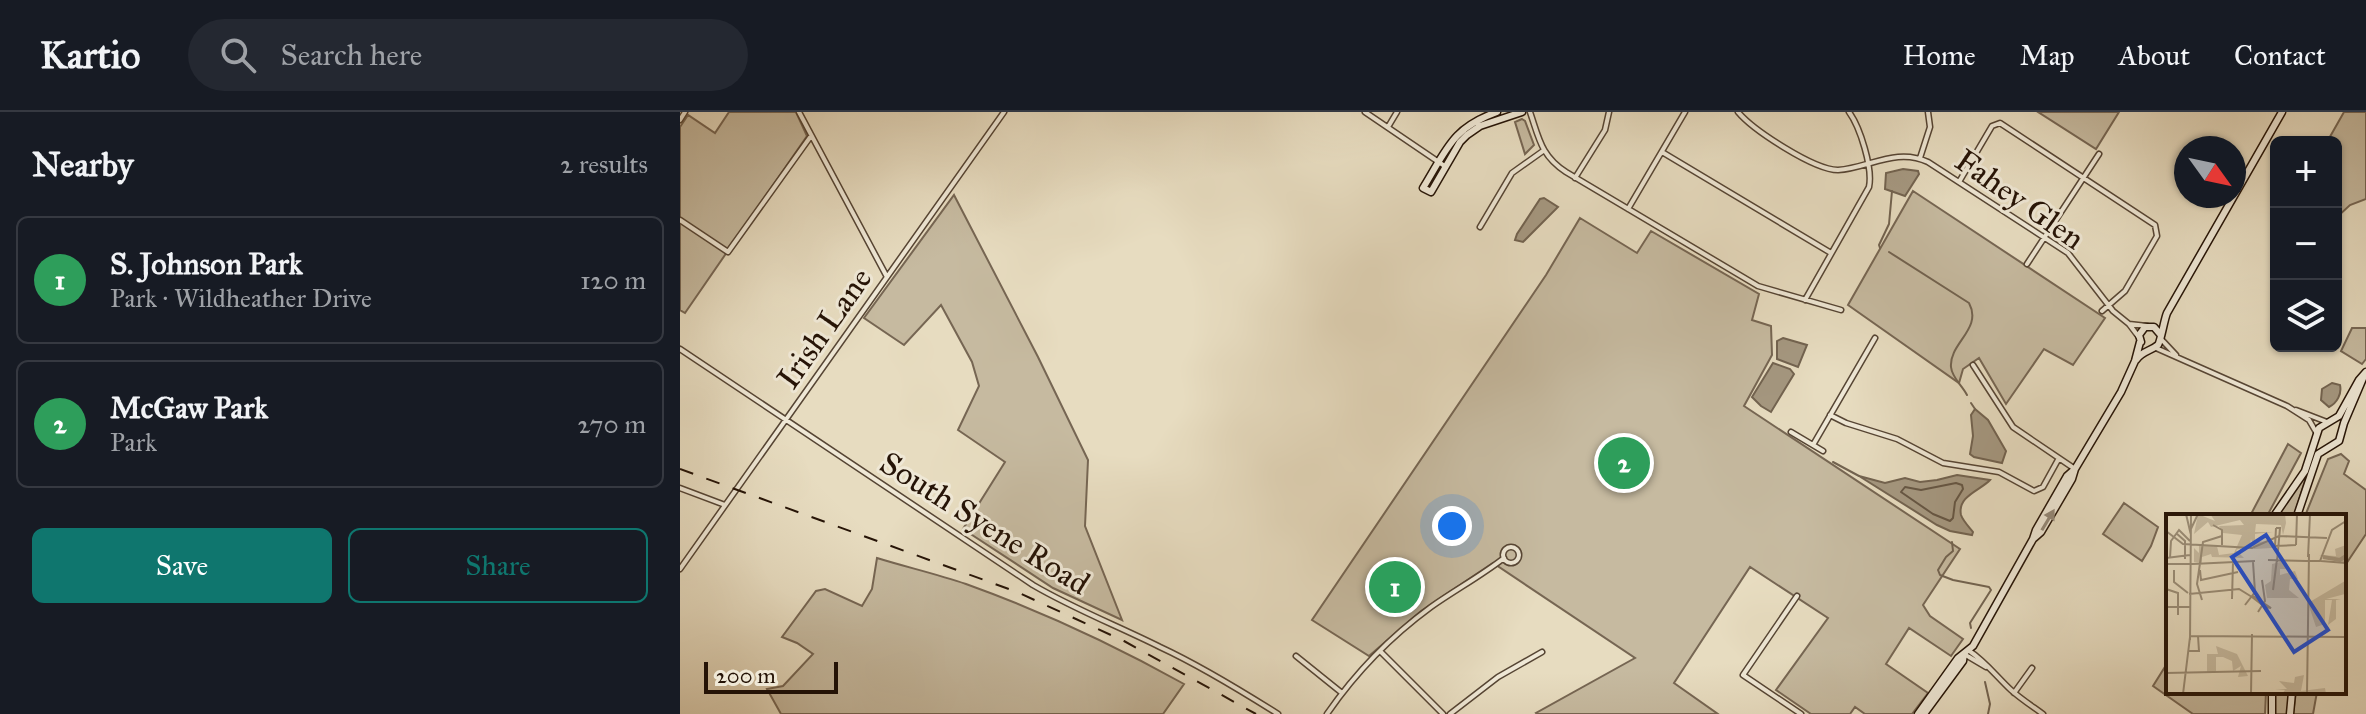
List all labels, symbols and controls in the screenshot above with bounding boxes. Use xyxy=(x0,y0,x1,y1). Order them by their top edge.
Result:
search box xyxy=(188,19,748,91)
text: Kartio xyxy=(40,32,140,78)
icon: search xyxy=(216,33,260,77)
text: Search here xyxy=(280,37,422,73)
text: Home xyxy=(1903,38,1976,73)
text: Map xyxy=(2020,38,2074,73)
text: About xyxy=(2118,38,2190,73)
text: Contact xyxy=(2234,38,2326,73)
north arrow xyxy=(2174,136,2246,208)
map controls xyxy=(2270,136,2342,352)
button: + xyxy=(2270,136,2342,208)
street label: Fahey Glen xyxy=(1948,141,2092,258)
text: Nearby xyxy=(32,144,134,185)
text: 2 results xyxy=(560,148,648,180)
button: − xyxy=(2270,208,2342,280)
text: S. Johnson Park xyxy=(110,246,303,282)
street label: Irish Lane xyxy=(769,260,880,396)
text: 1 xyxy=(55,264,65,296)
text: 120 m xyxy=(580,264,646,296)
button: layers xyxy=(2270,280,2342,352)
text: Park · Wildheather Drive xyxy=(110,282,372,314)
text: McGaw Park xyxy=(110,390,268,426)
text: 2 xyxy=(54,408,66,440)
text: 270 m xyxy=(577,408,646,440)
text: Park xyxy=(110,426,157,458)
pin: 2 xyxy=(1598,433,1650,493)
street label: South Syene Road xyxy=(873,443,1097,603)
your location xyxy=(1432,506,1472,546)
one-way arrow xyxy=(2041,509,2055,531)
inset map xyxy=(2166,514,2346,694)
button: Save xyxy=(32,528,332,603)
button: Share xyxy=(348,528,648,603)
pin: 1 xyxy=(1369,557,1421,617)
scale bar xyxy=(704,658,838,694)
text: 200 m xyxy=(716,662,776,689)

